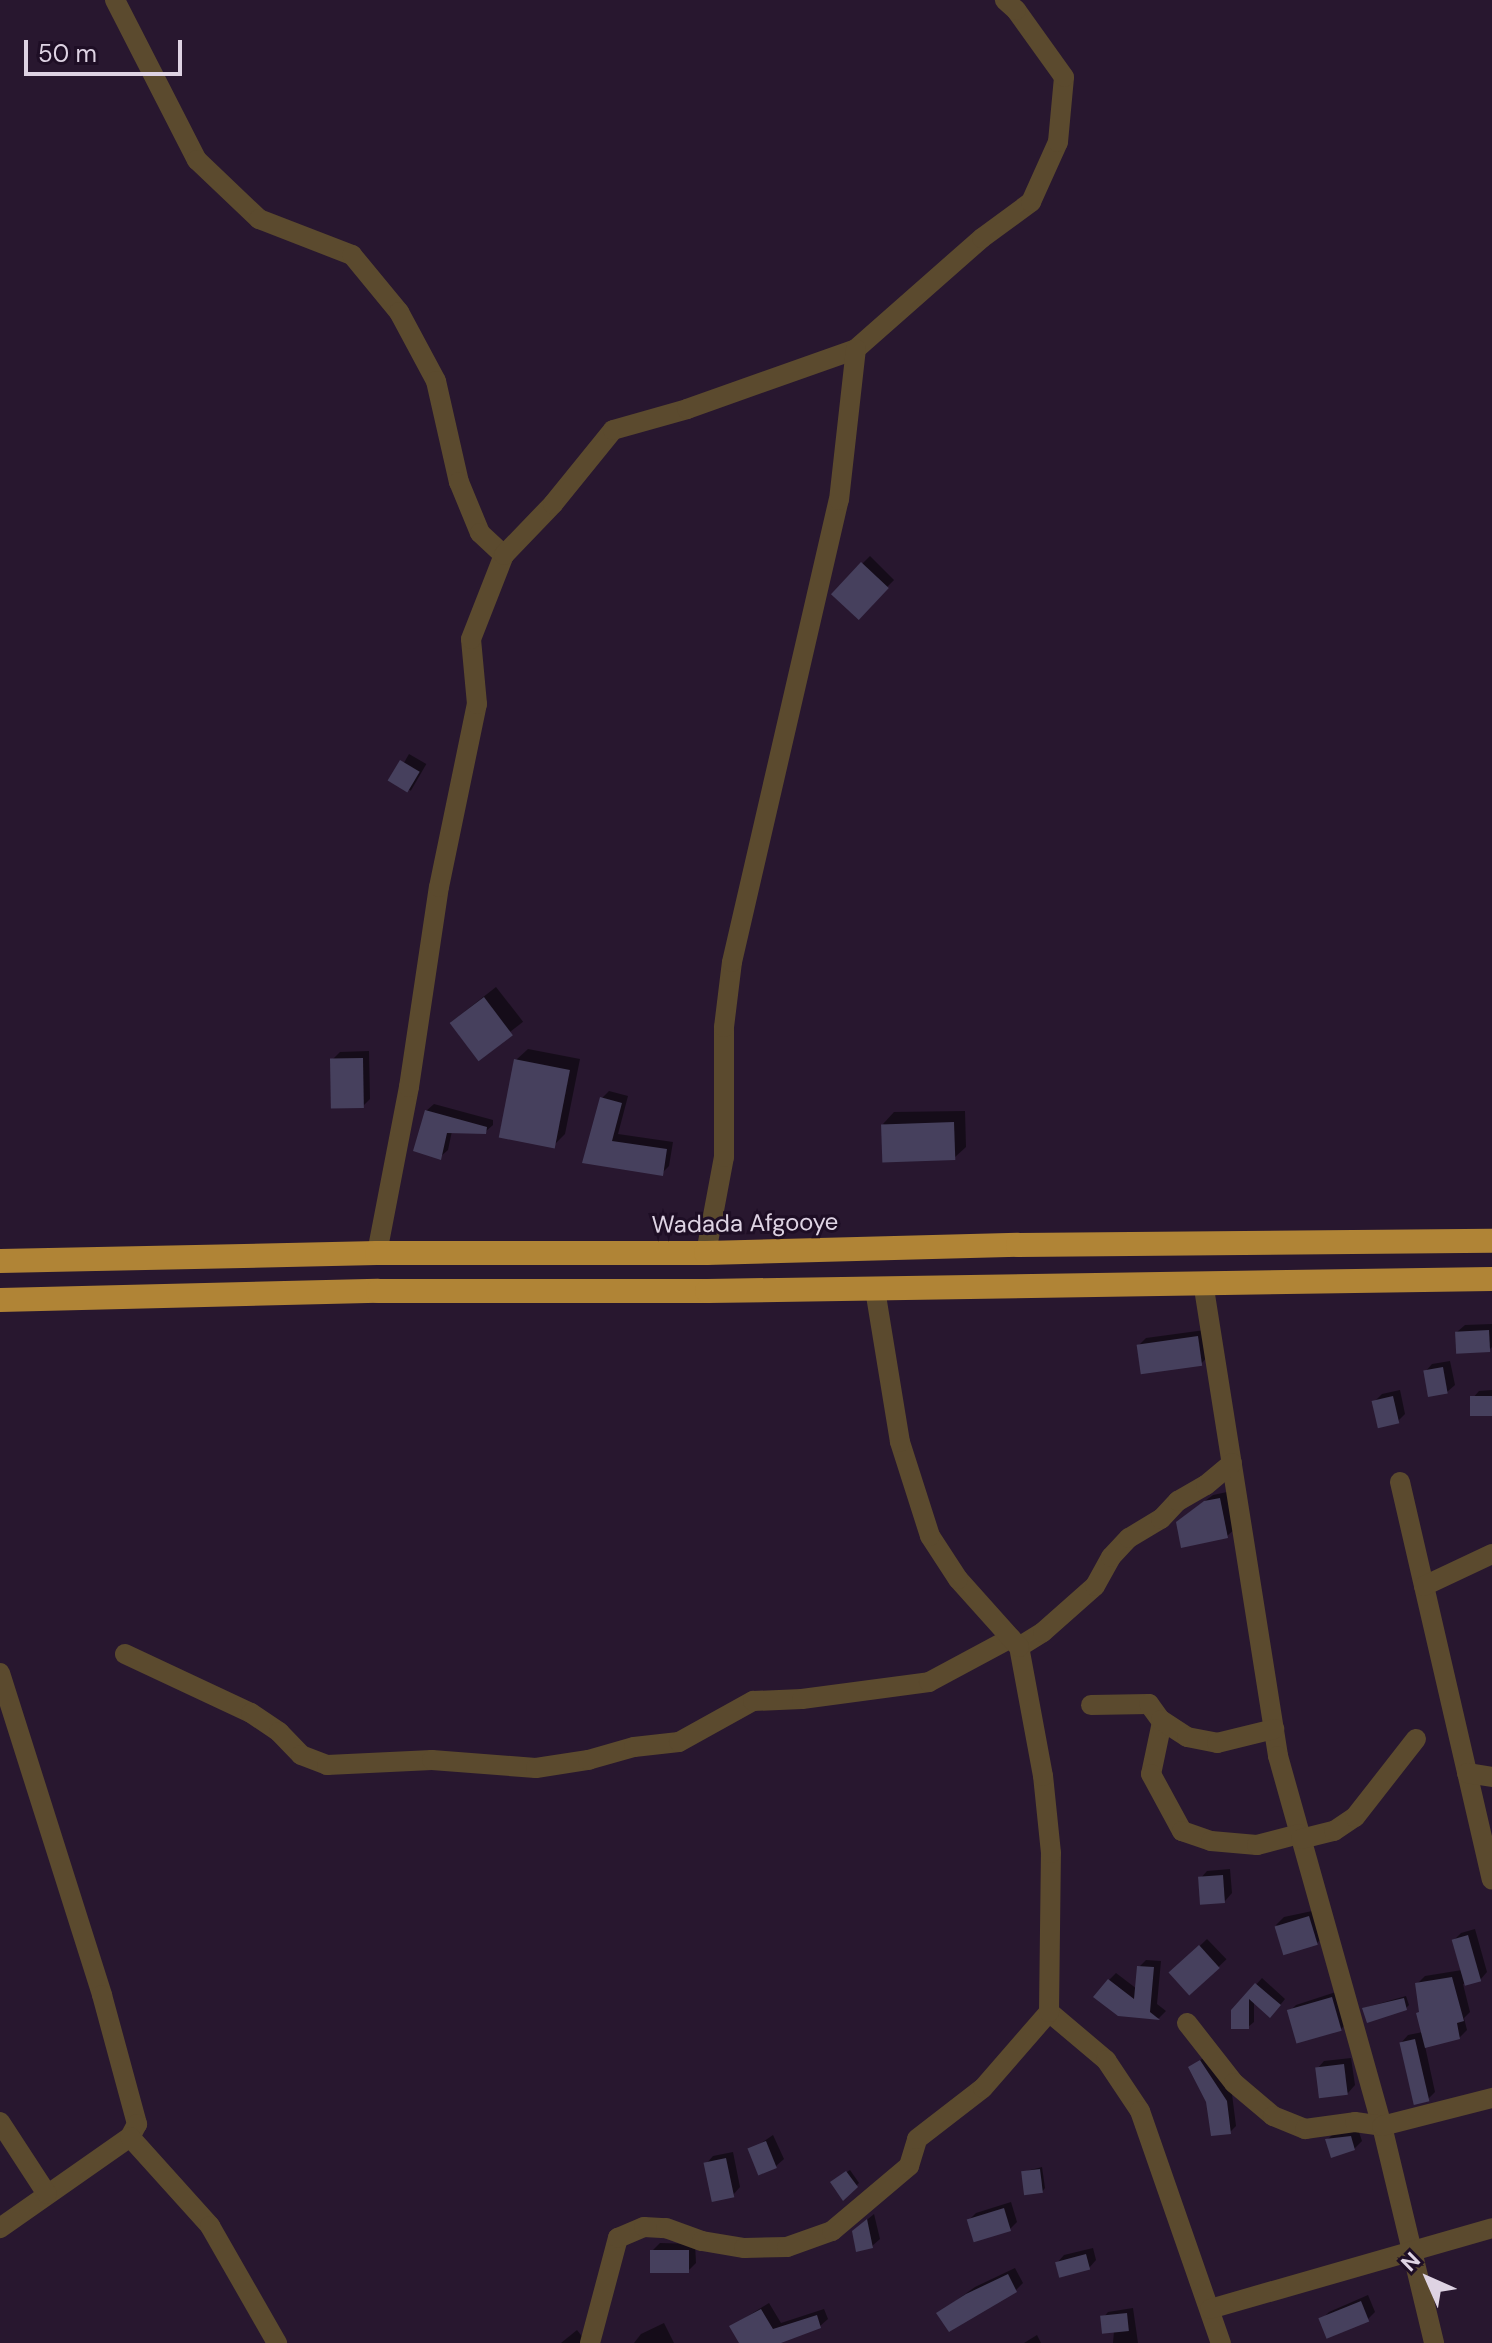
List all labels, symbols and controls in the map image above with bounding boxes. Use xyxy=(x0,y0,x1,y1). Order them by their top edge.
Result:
scale bar xyxy=(28,24,186,74)
text: 50 m xyxy=(38,38,97,69)
street label: Wadada Afgooye xyxy=(651,1207,839,1239)
north arrow xyxy=(1388,2239,1468,2319)
text: N xyxy=(1395,2246,1427,2278)

